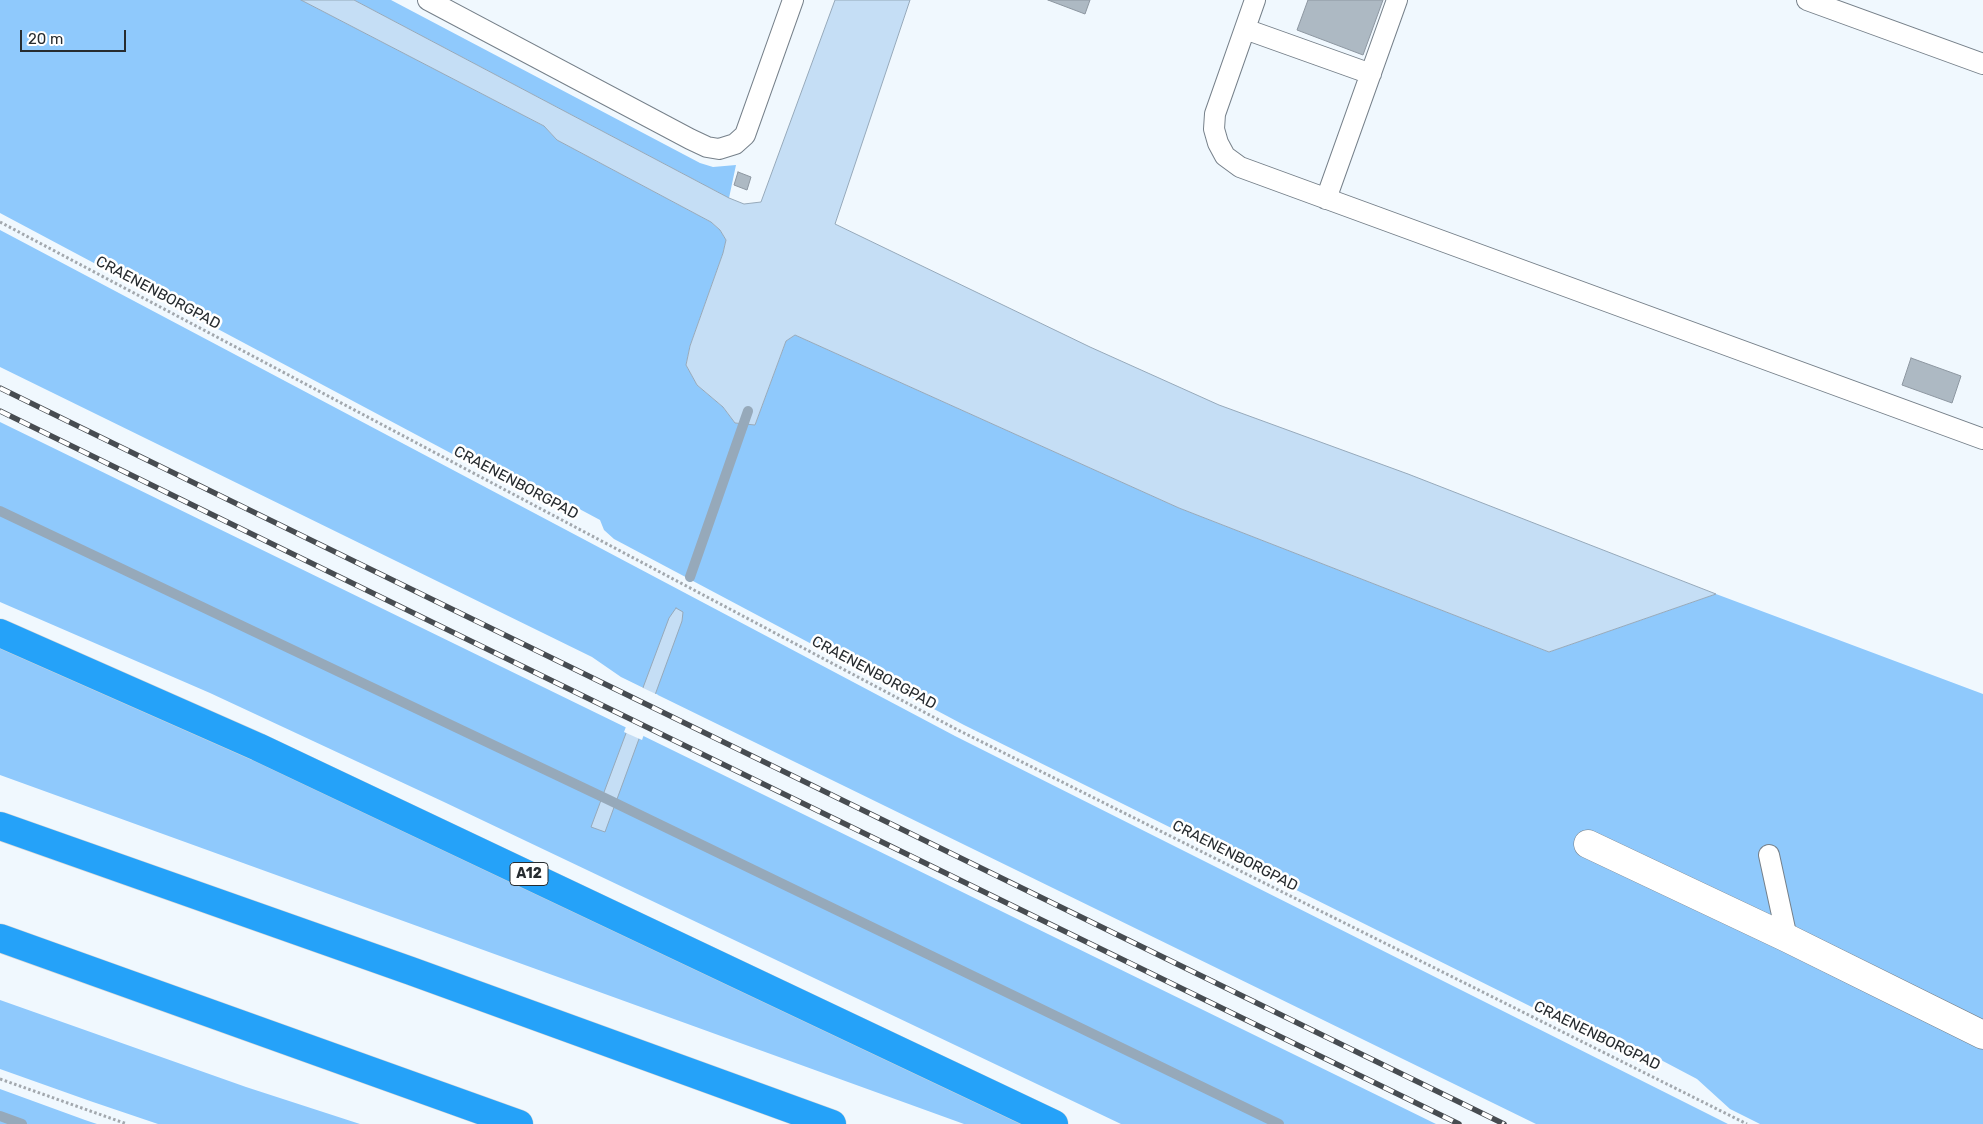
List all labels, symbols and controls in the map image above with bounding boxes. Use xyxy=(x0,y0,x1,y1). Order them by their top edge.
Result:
scale bar xyxy=(22,20,129,52)
text: 20 m xyxy=(28,30,63,48)
street label: CRAENENBORGPAD xyxy=(93,253,223,333)
street label: CRAENENBORGPAD xyxy=(451,443,581,523)
street label: CRAENENBORGPAD xyxy=(809,633,939,713)
street label: CRAENENBORGPAD xyxy=(1169,817,1301,895)
road number: A12 xyxy=(510,862,548,886)
street label: CRAENENBORGPAD xyxy=(1531,998,1663,1074)

